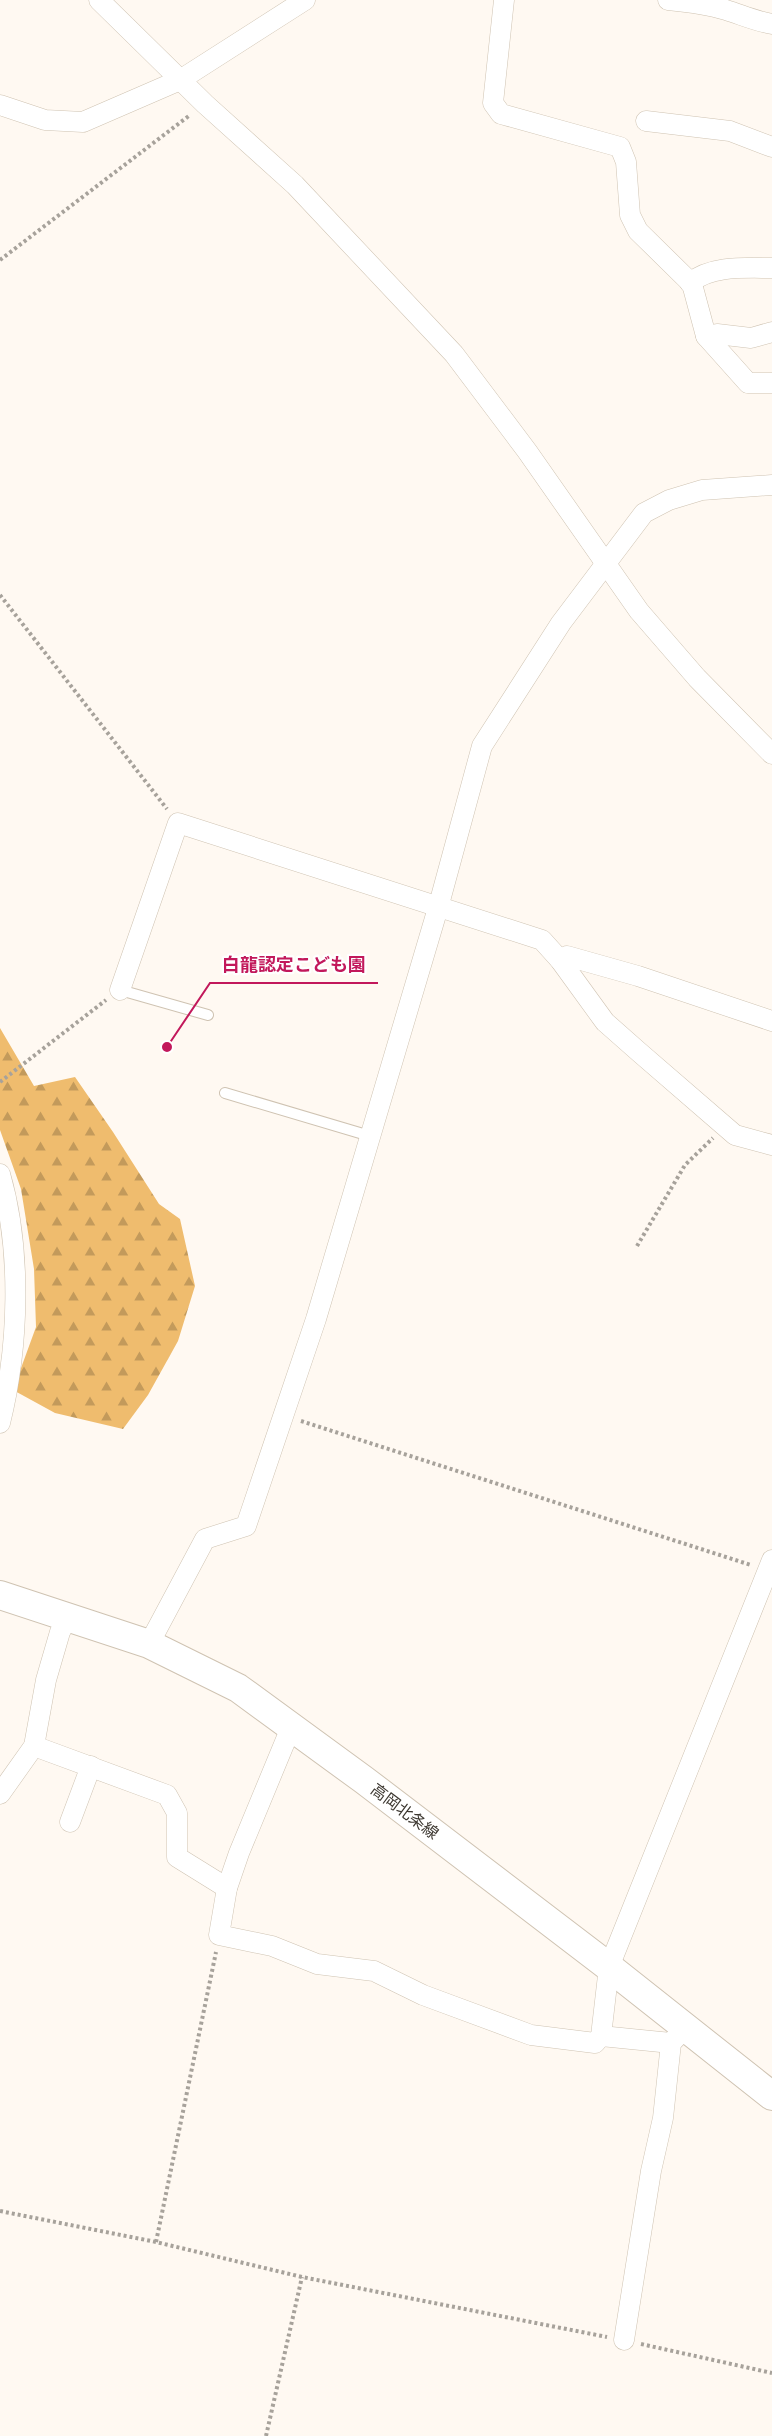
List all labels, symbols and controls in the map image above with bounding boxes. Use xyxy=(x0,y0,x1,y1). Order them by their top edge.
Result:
callout: 白龍認定こども園 xyxy=(210,947,378,983)
text: 白龍認定こども園 xyxy=(222,952,366,976)
street label: 高岡北条線 xyxy=(366,1778,444,1844)

